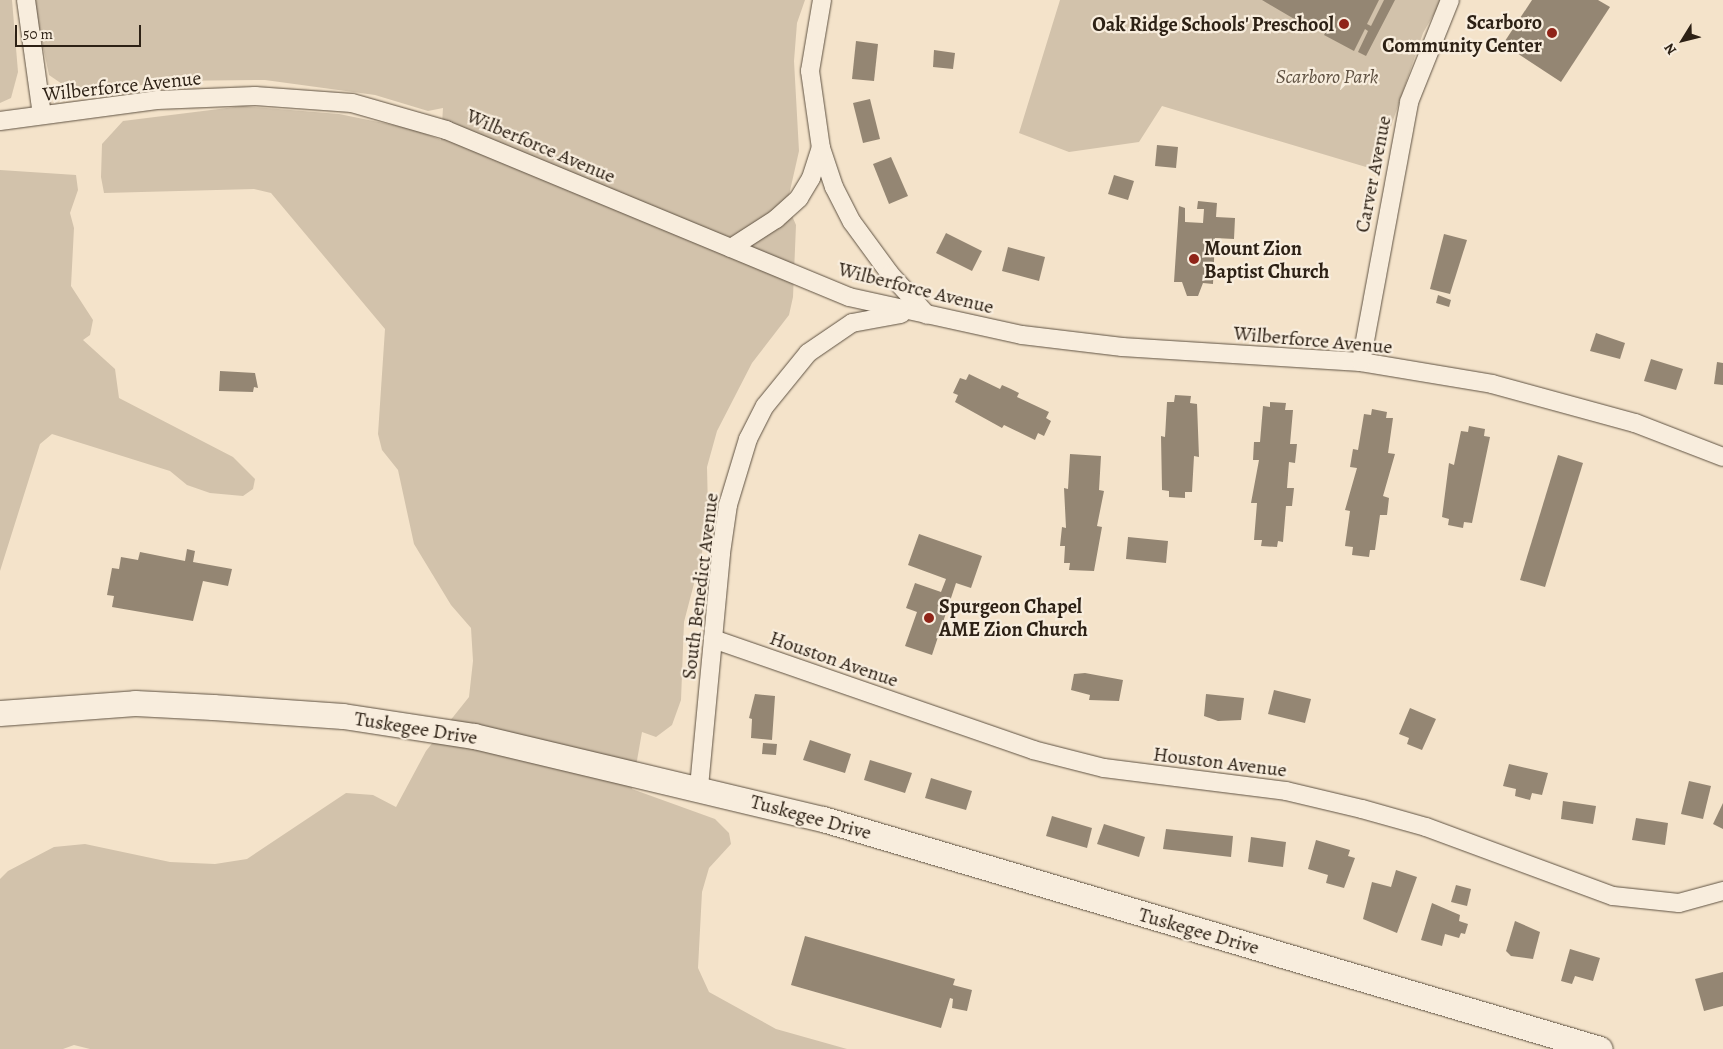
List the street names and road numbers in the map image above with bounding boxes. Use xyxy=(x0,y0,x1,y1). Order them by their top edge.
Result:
street label: Wilberforce Avenue xyxy=(41,66,203,106)
street label: Wilberforce Avenue xyxy=(463,104,619,188)
street label: Carver Avenue xyxy=(1350,114,1396,234)
street label: Wilberforce Avenue xyxy=(836,257,996,319)
street label: Wilberforce Avenue xyxy=(1233,321,1393,359)
street label: South Benedict Avenue xyxy=(677,491,723,681)
street label: Houston Avenue xyxy=(766,626,902,692)
street label: Tuskegee Drive xyxy=(353,706,479,750)
street label: Houston Avenue xyxy=(1152,742,1288,782)
street label: Tuskegee Drive xyxy=(748,789,874,845)
street label: Tuskegee Drive xyxy=(1136,902,1262,960)

